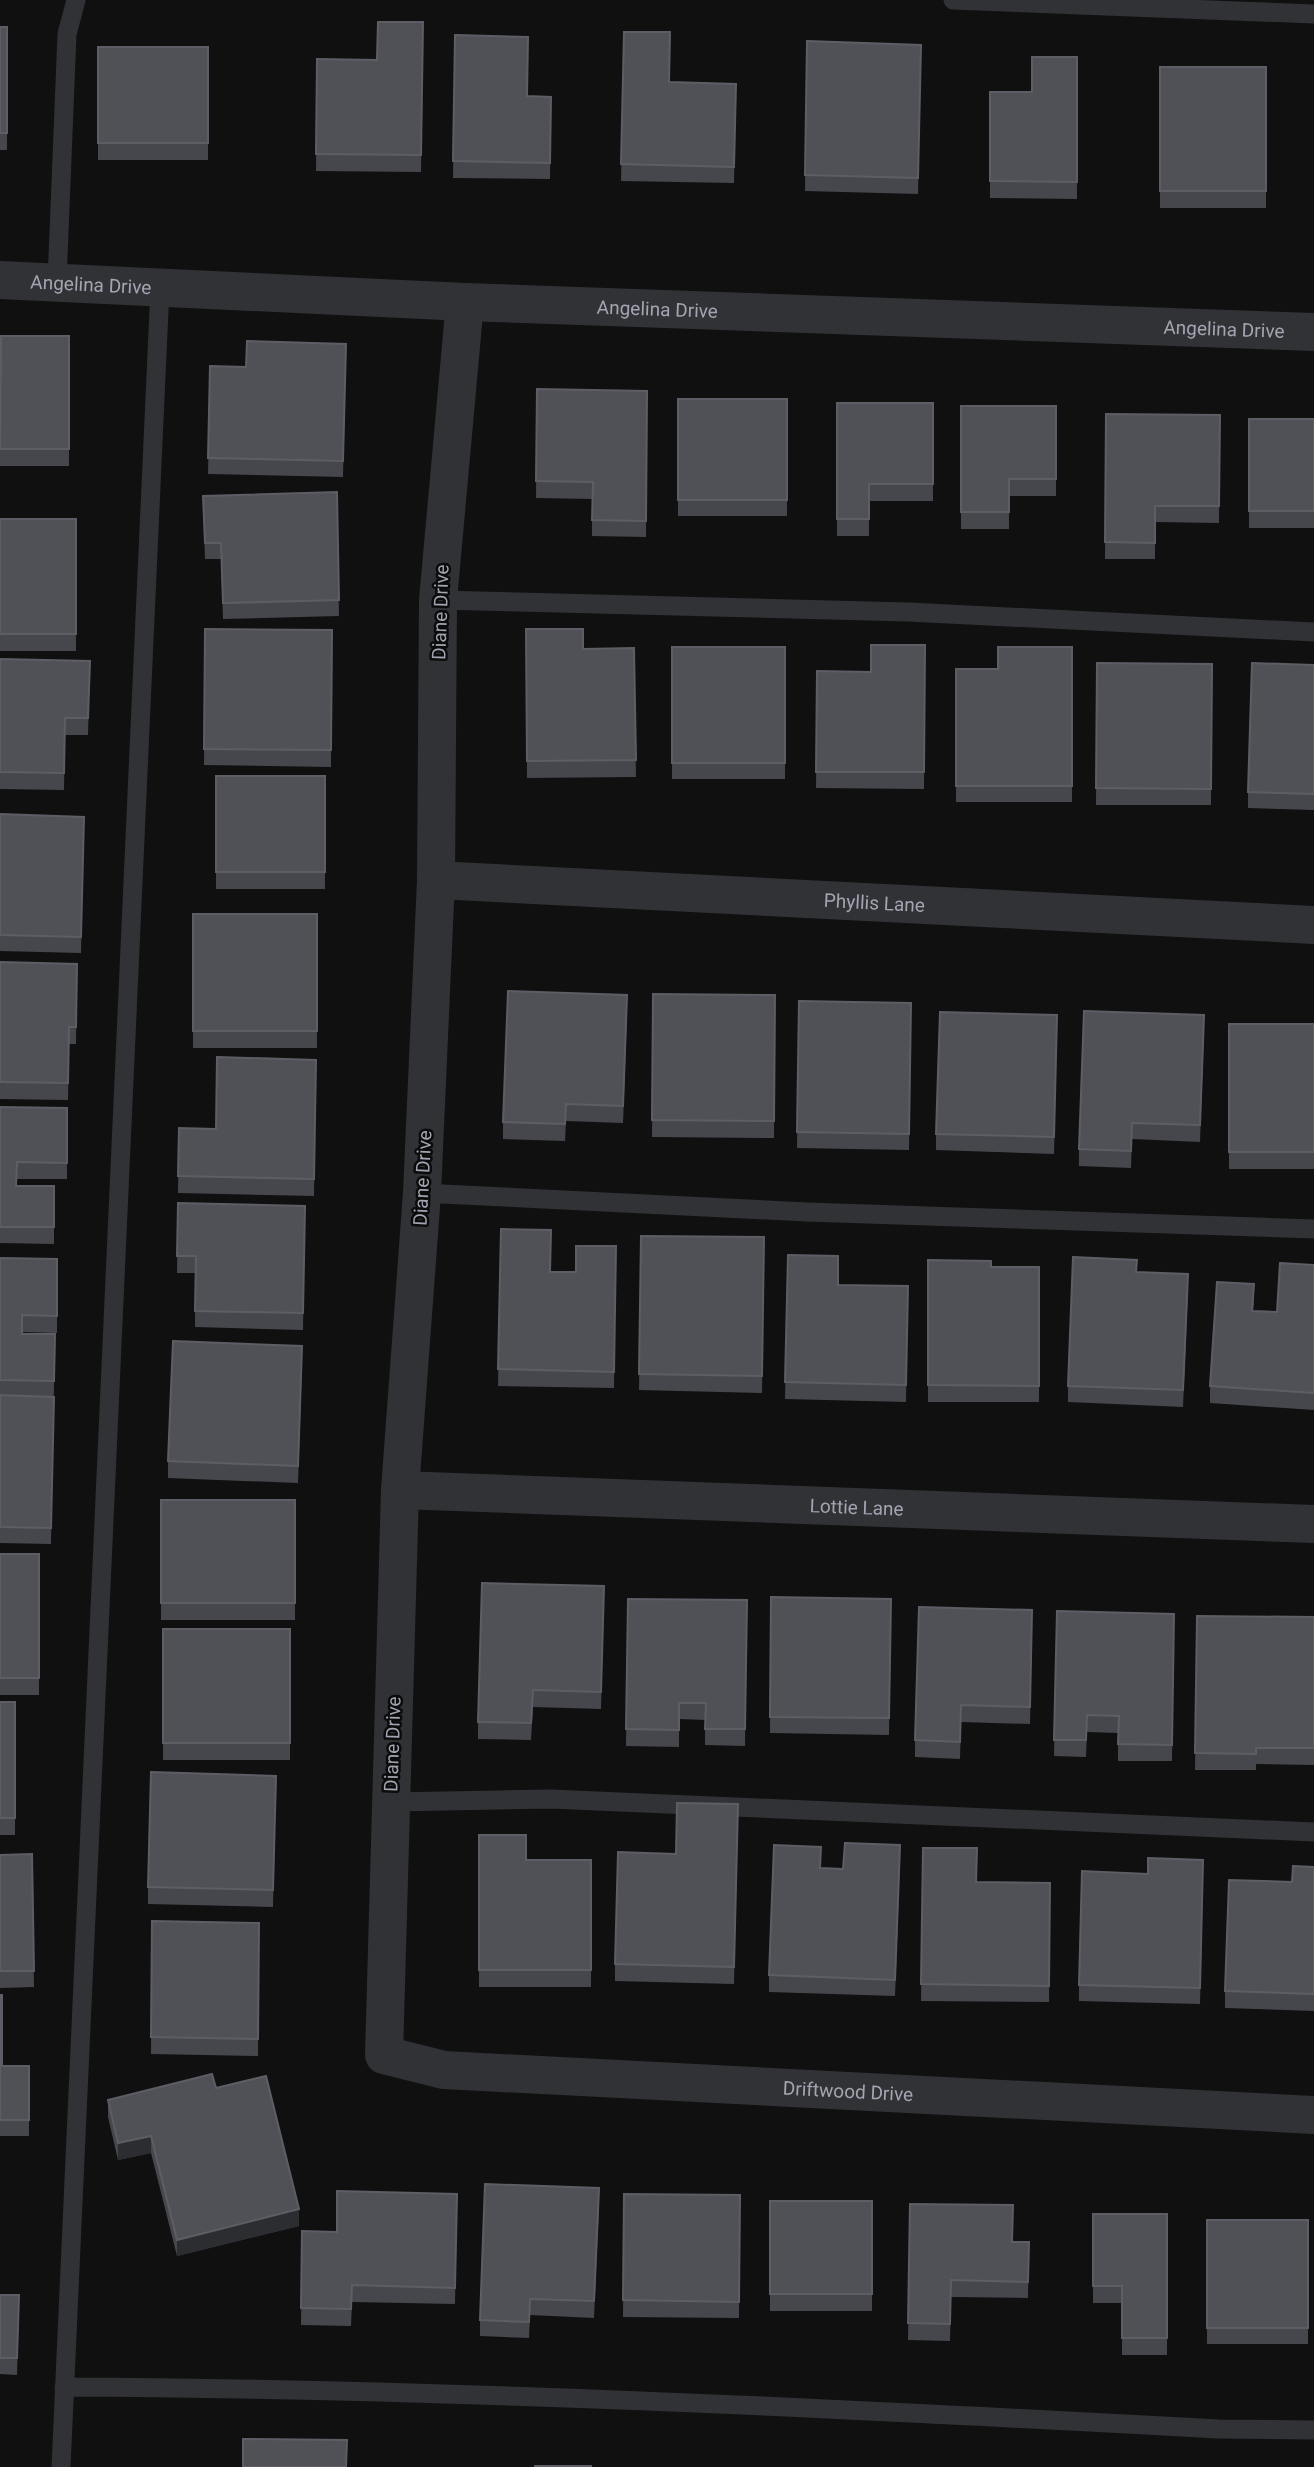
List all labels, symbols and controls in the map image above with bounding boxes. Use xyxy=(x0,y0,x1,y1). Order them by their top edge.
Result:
street label: Angelina Drive xyxy=(30,270,152,299)
street label: Angelina Drive xyxy=(596,296,718,323)
street label: Angelina Drive xyxy=(1163,316,1285,343)
street label: Diane Drive xyxy=(427,564,454,660)
street label: Phyllis Lane xyxy=(823,889,925,917)
street label: Diane Drive xyxy=(409,1130,436,1226)
street label: Lottie Lane xyxy=(809,1494,904,1521)
street label: Diane Drive xyxy=(379,1696,406,1792)
street label: Driftwood Drive xyxy=(782,2077,914,2106)

